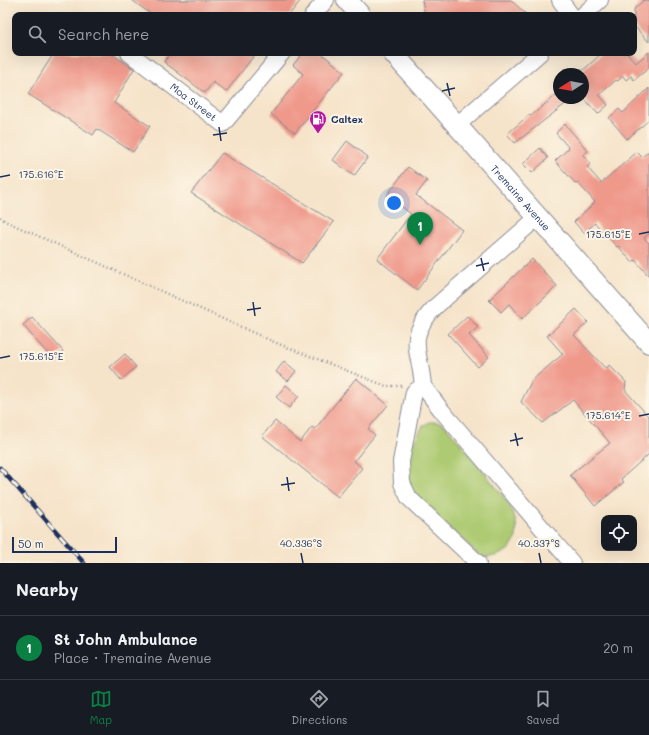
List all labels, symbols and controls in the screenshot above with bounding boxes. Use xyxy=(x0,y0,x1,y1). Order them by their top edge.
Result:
search box xyxy=(12,12,637,56)
icon: search xyxy=(26,23,48,45)
text: Search here xyxy=(58,24,149,44)
north arrow xyxy=(553,68,589,104)
street label: Moa Street xyxy=(167,80,220,124)
fuel station icon: Caltex xyxy=(308,109,328,134)
place label: Caltex xyxy=(331,112,363,126)
street label: Tremaine Avenue xyxy=(488,162,554,234)
text: 175.616°E xyxy=(19,167,64,181)
your location xyxy=(384,193,404,213)
pin: 1 xyxy=(407,212,433,245)
text: 175.615°E xyxy=(586,227,631,241)
text: 175.615°E xyxy=(19,349,64,363)
text: 175.614°E xyxy=(586,408,631,422)
map controls xyxy=(601,515,637,551)
button: locate xyxy=(601,515,637,551)
scale bar xyxy=(12,535,117,554)
text: 50 m xyxy=(18,536,44,551)
text: 40.336°S xyxy=(280,536,322,550)
text: 40.337°S xyxy=(518,536,560,550)
text: Nearby xyxy=(16,578,78,600)
text: St John Ambulance xyxy=(54,629,197,649)
text: 1 xyxy=(26,639,32,656)
text: 20 m xyxy=(603,639,633,656)
text: Place · Tremaine Avenue xyxy=(54,649,212,666)
tab: Map xyxy=(90,688,112,727)
tab: Directions xyxy=(291,688,347,727)
tab: Saved xyxy=(527,688,559,727)

